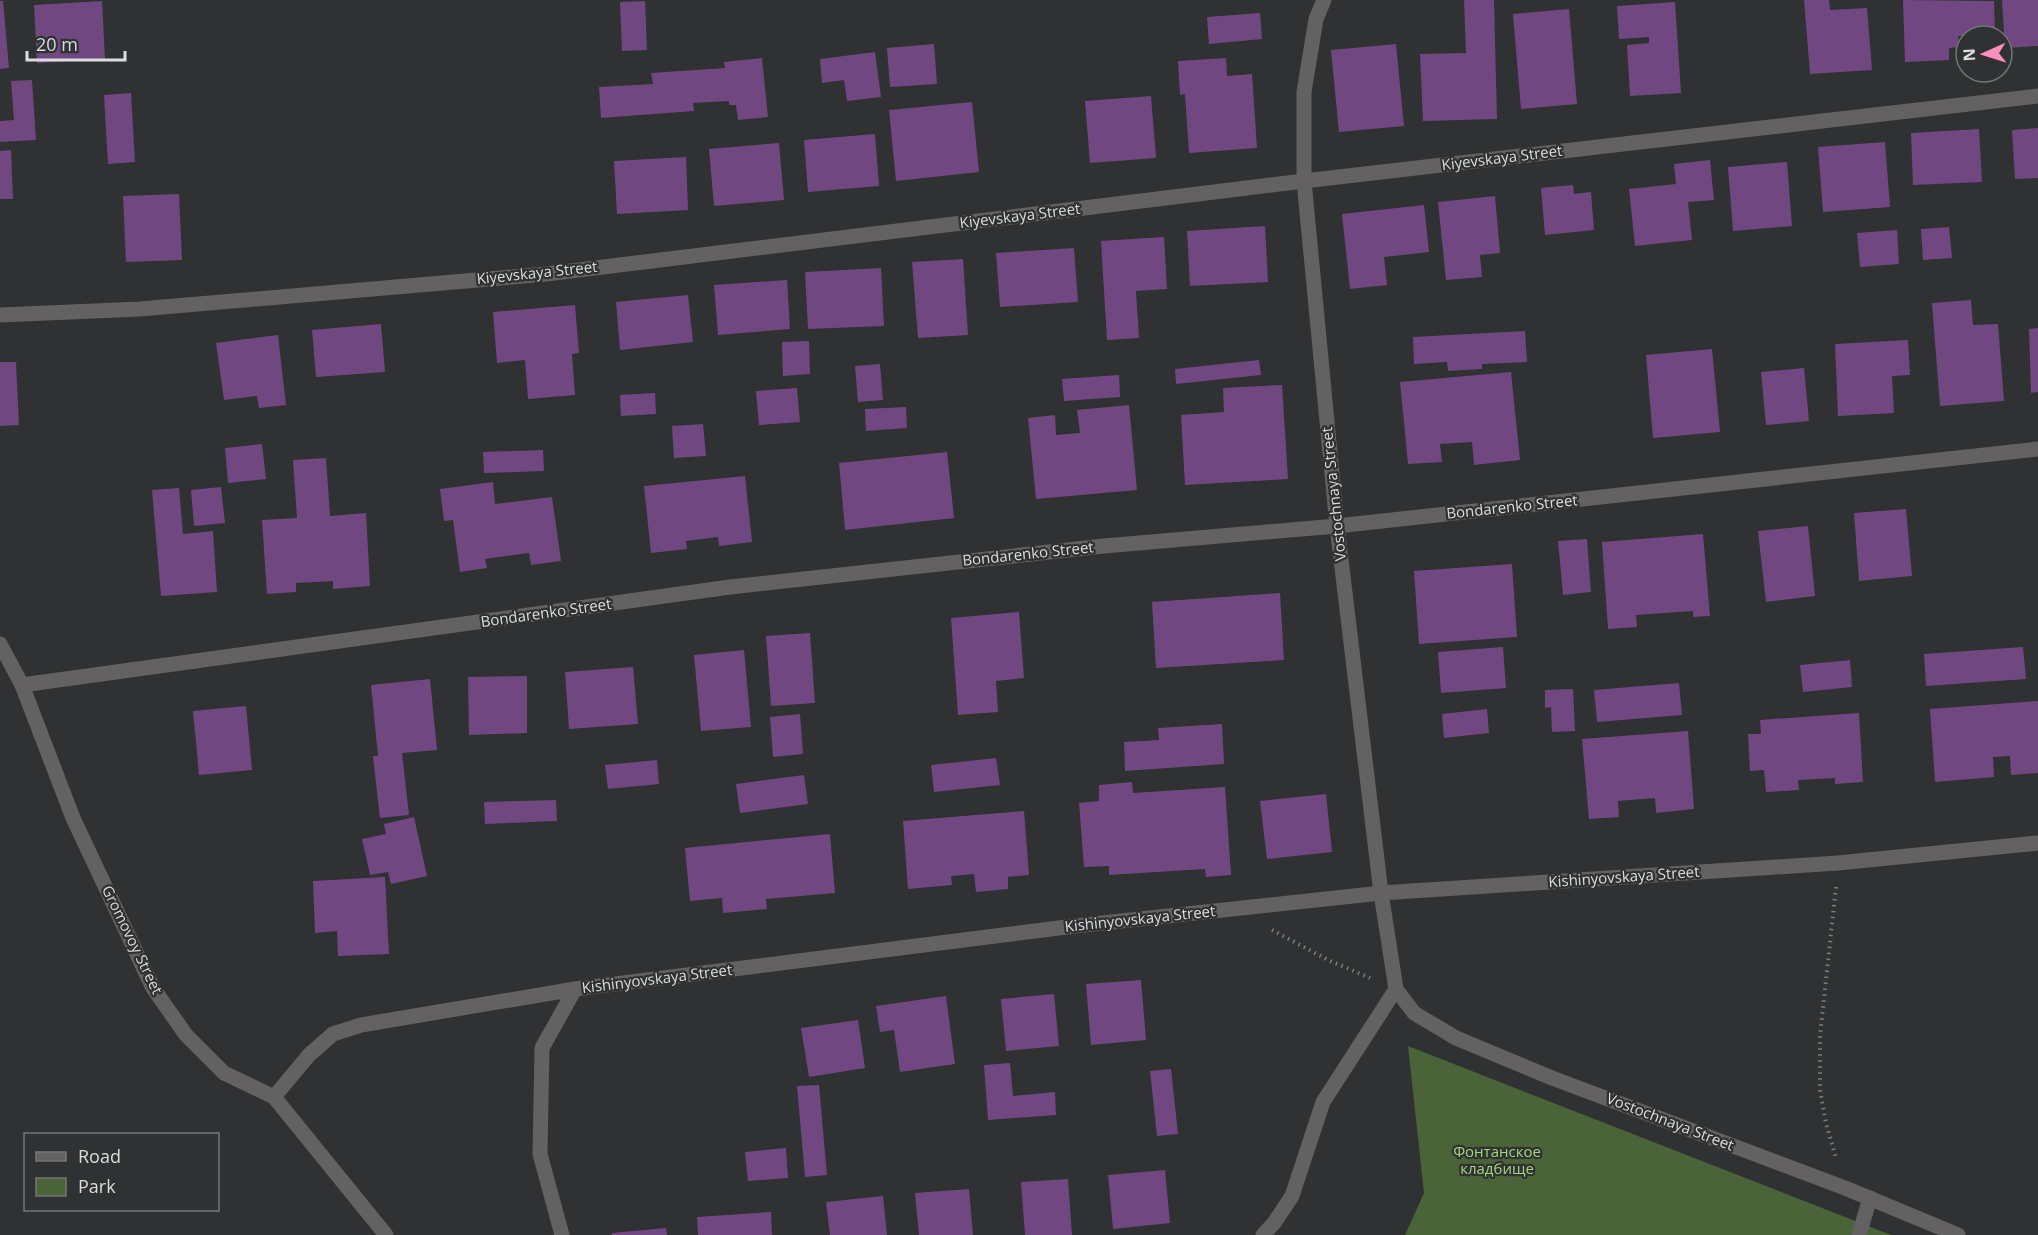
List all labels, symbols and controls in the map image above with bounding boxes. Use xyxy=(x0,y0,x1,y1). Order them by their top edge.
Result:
scale bar xyxy=(27,24,124,62)
north arrow xyxy=(1954,24,2014,84)
text: 20 m xyxy=(36,32,78,56)
text: N xyxy=(1958,48,1980,62)
street label: Kiyevskaya Street xyxy=(1440,140,1563,174)
street label: Kiyevskaya Street xyxy=(958,198,1081,232)
street label: Kiyevskaya Street xyxy=(475,256,598,288)
street label: Vostochnaya Street xyxy=(1316,426,1350,562)
street label: Bondarenko Street xyxy=(1445,489,1579,523)
street label: Bondarenko Street xyxy=(961,536,1095,570)
street label: Bondarenko Street xyxy=(479,593,613,631)
street label: Kishinyovskaya Street xyxy=(1548,861,1700,891)
street label: Gromovoy Street xyxy=(98,882,168,997)
street label: Kishinyovskaya Street xyxy=(1064,900,1216,936)
street label: Kishinyovskaya Street xyxy=(581,959,733,997)
street label: Vostochnaya Street xyxy=(1604,1088,1737,1155)
legend xyxy=(24,1133,219,1211)
park label: Фонтанское кладбище xyxy=(1453,1141,1541,1178)
text: Road xyxy=(78,1144,121,1168)
text: Park xyxy=(78,1174,116,1198)

